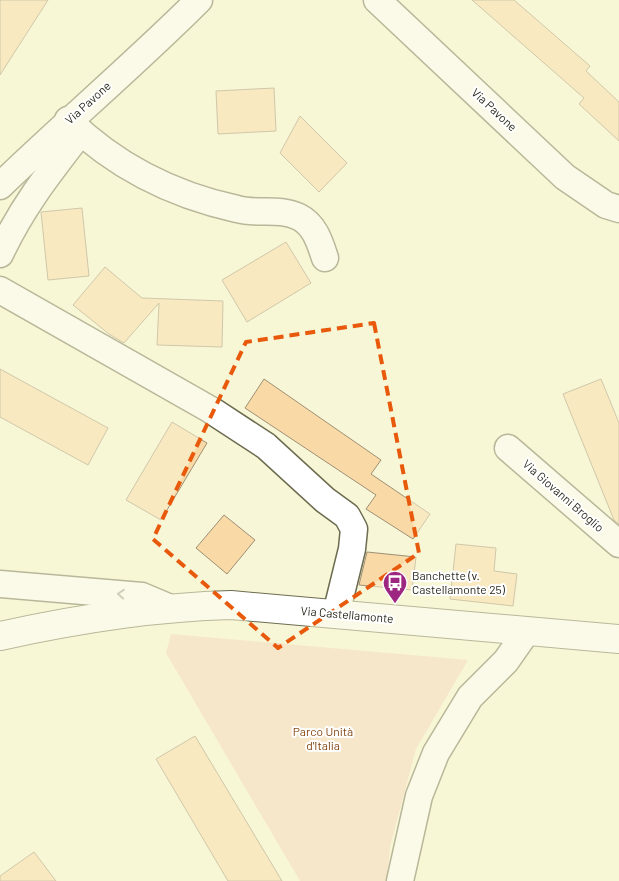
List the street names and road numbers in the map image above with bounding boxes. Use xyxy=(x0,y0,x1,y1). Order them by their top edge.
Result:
street label: Via Pavone xyxy=(62,78,113,126)
street label: Via Pavone xyxy=(469,85,520,134)
street label: Via Giovanni Broglio xyxy=(520,456,607,534)
street label: Via Castellamonte xyxy=(300,603,394,625)

